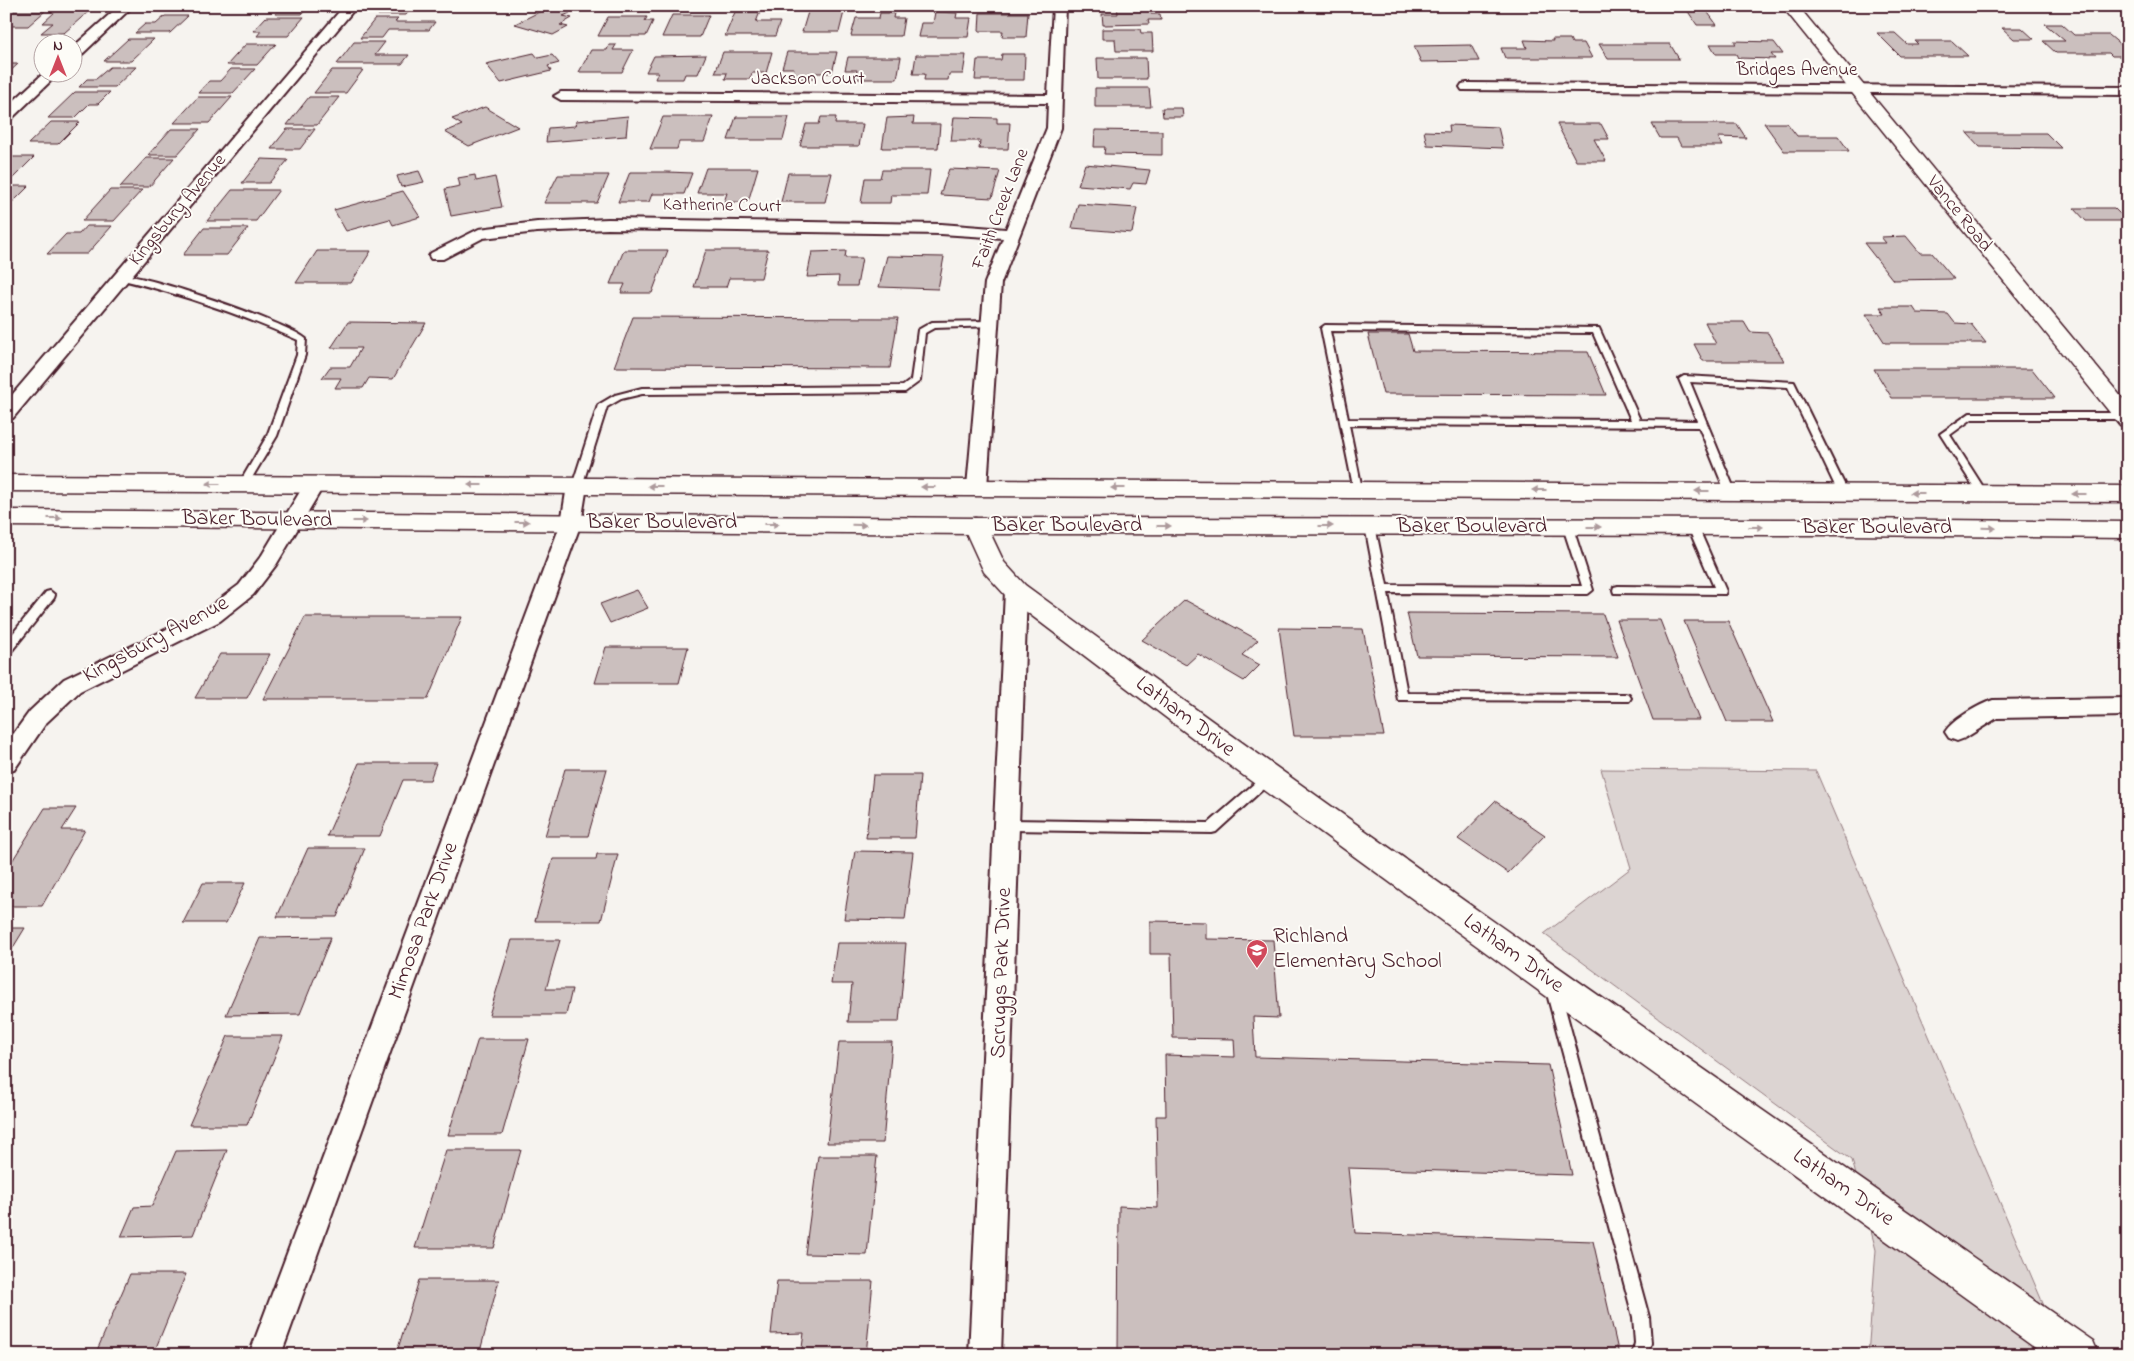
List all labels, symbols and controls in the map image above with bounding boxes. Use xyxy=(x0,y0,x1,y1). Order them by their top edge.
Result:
north arrow xyxy=(32,32,82,82)
text: N xyxy=(53,36,63,57)
street label: Bridges Avenue xyxy=(1735,57,1858,86)
street label: Jackson Court xyxy=(751,66,865,93)
street label: Faith Creek Lane xyxy=(965,144,1037,274)
street label: Kingsbury Avenue xyxy=(123,148,235,273)
street label: Vance Road xyxy=(1919,169,1999,258)
street label: Katherine Court xyxy=(662,191,782,221)
one-way arrow xyxy=(205,480,221,488)
one-way arrow xyxy=(467,481,483,489)
one-way arrow xyxy=(647,482,663,490)
one-way arrow xyxy=(920,483,936,491)
one-way arrow xyxy=(1110,484,1126,492)
one-way arrow xyxy=(1531,486,1547,494)
one-way arrow xyxy=(1693,487,1709,495)
one-way arrow xyxy=(1908,489,1924,497)
one-way arrow xyxy=(2071,490,2087,498)
street label: Baker Boulevard xyxy=(181,503,332,537)
street label: Baker Boulevard xyxy=(586,507,737,539)
street label: Baker Boulevard xyxy=(991,510,1142,542)
street label: Baker Boulevard xyxy=(1396,511,1547,543)
street label: Baker Boulevard xyxy=(1801,512,1952,544)
one-way arrow xyxy=(47,515,63,523)
one-way arrow xyxy=(352,517,368,525)
one-way arrow xyxy=(515,518,531,526)
one-way arrow xyxy=(765,520,781,528)
one-way arrow xyxy=(851,521,867,529)
one-way arrow xyxy=(1156,522,1172,530)
one-way arrow xyxy=(1319,522,1335,530)
one-way arrow xyxy=(1586,523,1602,531)
one-way arrow xyxy=(1749,523,1765,531)
one-way arrow xyxy=(1981,524,1997,532)
street label: Kingsbury Avenue xyxy=(77,588,235,693)
street label: Latham Drive xyxy=(1128,669,1242,765)
street label: Mimosa Park Drive xyxy=(381,838,467,1004)
street label: Scruggs Park Drive xyxy=(983,887,1022,1059)
street label: Latham Drive xyxy=(1456,906,1570,1002)
place label: Richland Elementary School xyxy=(1273,921,1442,979)
school or university icon: Richland Elementary School xyxy=(1245,938,1269,969)
street label: Latham Drive xyxy=(1785,1141,1901,1235)

